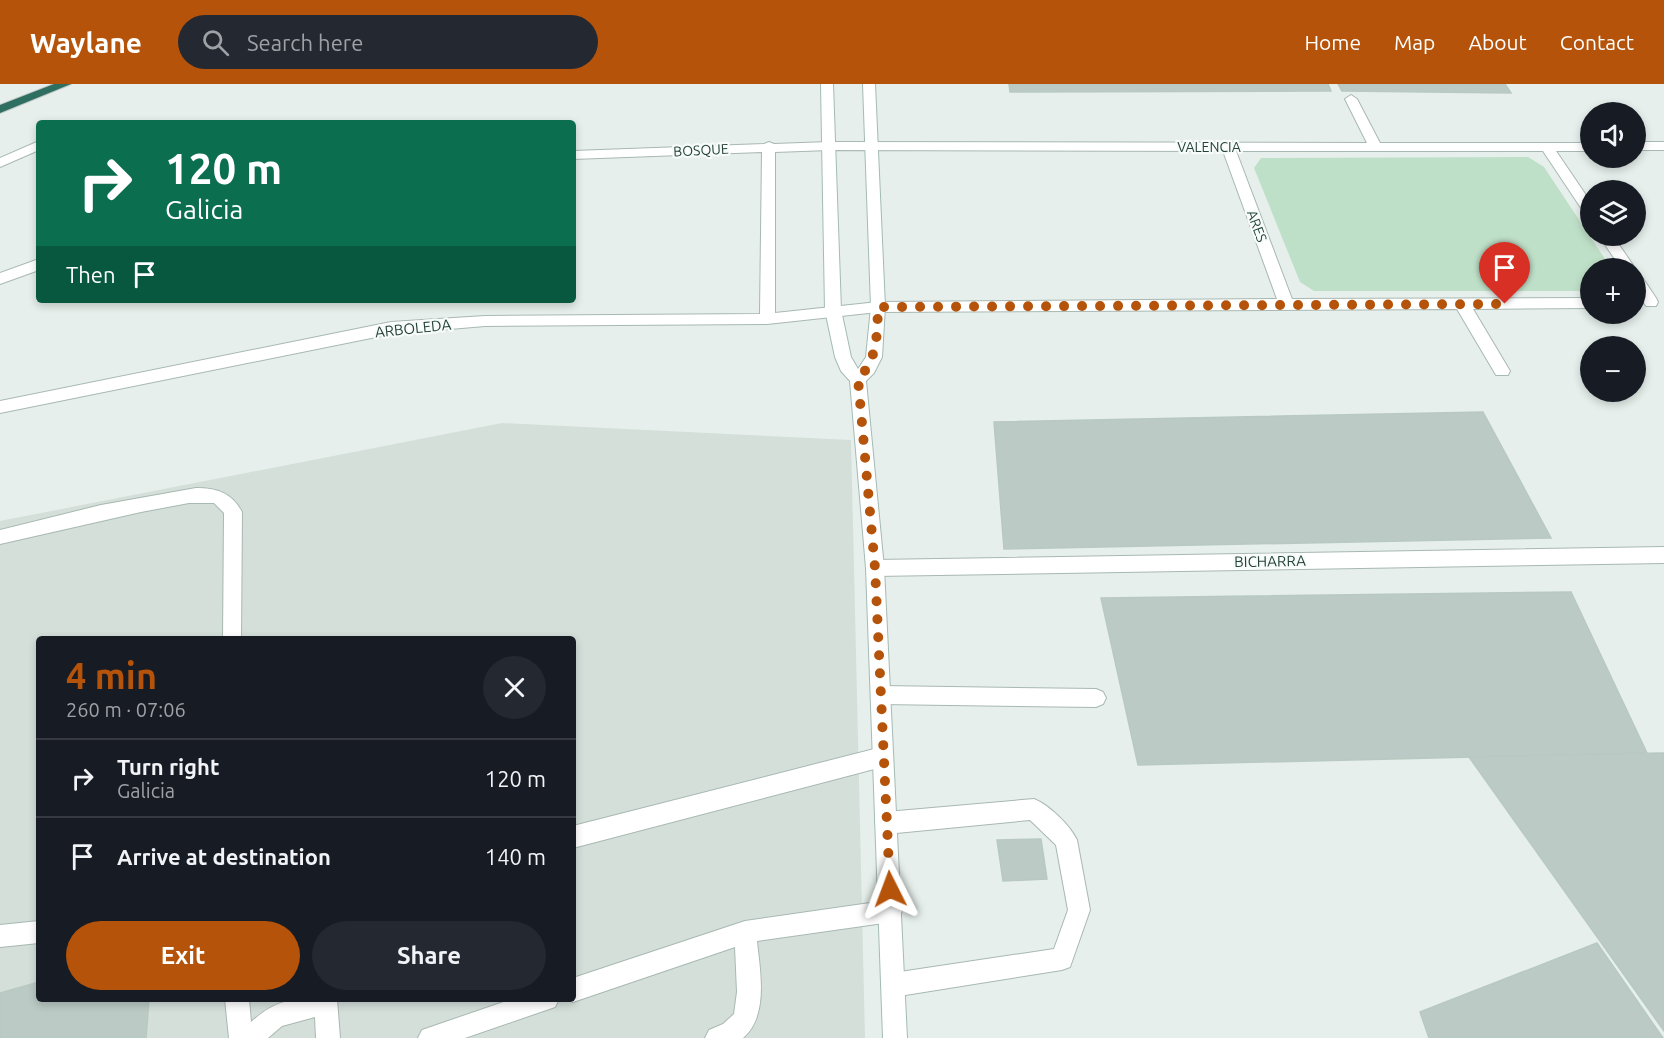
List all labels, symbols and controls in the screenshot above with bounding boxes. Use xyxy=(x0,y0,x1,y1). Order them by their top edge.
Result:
search box xyxy=(178,15,598,69)
icon: search xyxy=(199,26,232,59)
text: Waylane xyxy=(30,27,142,58)
text: Search here xyxy=(247,30,363,55)
text: Home xyxy=(1304,30,1361,54)
text: Map xyxy=(1394,30,1435,54)
text: About xyxy=(1468,30,1527,54)
text: Contact xyxy=(1560,30,1634,54)
map controls xyxy=(1580,102,1646,402)
button: sound xyxy=(1580,102,1646,168)
street label: VALENCIA xyxy=(1177,139,1241,155)
street label: BOSQUE xyxy=(673,141,729,159)
icon: right xyxy=(66,144,144,222)
text: 120 m xyxy=(165,145,282,192)
button: layers xyxy=(1580,180,1646,246)
text: Galicia xyxy=(165,194,243,224)
street label: ARES xyxy=(1244,208,1270,244)
pin xyxy=(1479,242,1530,304)
icon: arrive xyxy=(1488,251,1521,284)
icon: arrive xyxy=(128,258,161,291)
button: + xyxy=(1580,258,1646,324)
text: Then xyxy=(66,262,116,287)
street label: ARBOLEDA xyxy=(374,316,452,340)
button: − xyxy=(1580,336,1646,402)
street label: BICHARRA xyxy=(1234,552,1306,570)
text: 4 min xyxy=(66,655,157,696)
button: close xyxy=(483,656,546,719)
text: 260 m · 07:06 xyxy=(66,698,186,721)
text: Turn right xyxy=(117,754,219,779)
icon: right xyxy=(66,762,99,795)
text: 120 m xyxy=(485,766,546,791)
text: Galicia xyxy=(117,779,175,802)
icon: arrive xyxy=(66,840,99,873)
text: Arrive at destination xyxy=(117,844,331,869)
text: 140 m xyxy=(485,844,546,869)
position arrow xyxy=(858,857,922,921)
button: Exit xyxy=(66,921,300,990)
button: Share xyxy=(312,921,546,990)

